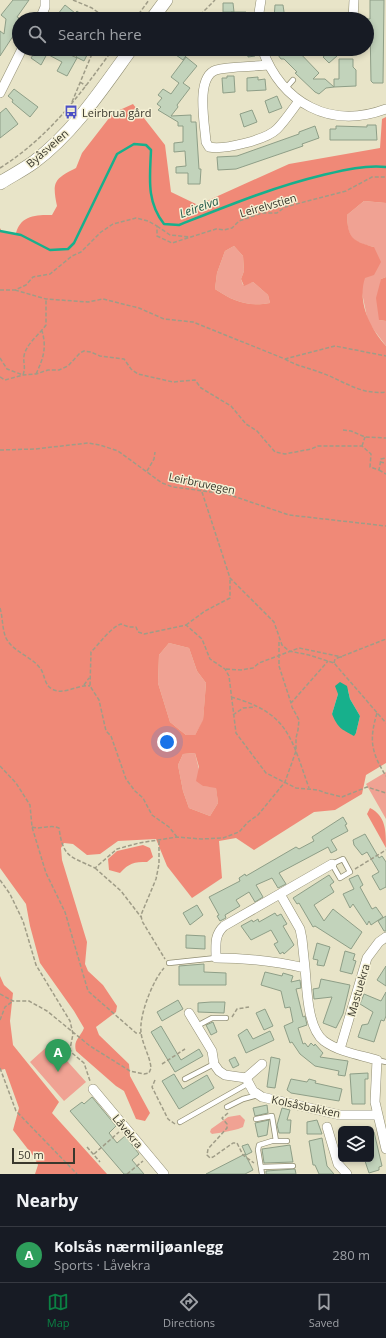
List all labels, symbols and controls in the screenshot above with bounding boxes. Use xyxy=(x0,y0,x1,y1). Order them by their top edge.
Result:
search box xyxy=(12,12,374,56)
icon: search xyxy=(26,23,48,45)
text: Search here xyxy=(58,24,142,44)
bus stop icon: Leirbrua gård xyxy=(63,104,79,120)
place label: Leirbrua gård xyxy=(82,105,151,120)
street label: Byåsveien xyxy=(23,125,71,171)
street label: Leirelvstien xyxy=(238,190,298,220)
water label: Leirelva xyxy=(177,192,221,222)
street label: Leirbruvegen xyxy=(167,469,237,497)
your location xyxy=(157,732,177,752)
street label: Mastuekra xyxy=(343,962,373,1018)
pin: A xyxy=(45,1039,71,1072)
street label: Kolsåsbakken xyxy=(270,1091,342,1121)
street label: Låvekra xyxy=(109,1111,147,1151)
map controls xyxy=(338,1126,374,1162)
button: layers xyxy=(338,1126,374,1162)
scale bar xyxy=(12,1146,75,1165)
text: 50 m xyxy=(18,1147,44,1162)
text: Nearby xyxy=(16,1189,78,1212)
text: Kolsås nærmiljøanlegg xyxy=(54,1236,223,1256)
text: A xyxy=(25,1246,33,1264)
text: 280 m xyxy=(332,1246,370,1264)
text: Sports · Låvekra xyxy=(54,1256,150,1274)
tab: Map xyxy=(47,1291,70,1330)
tab: Directions xyxy=(163,1291,215,1330)
tab: Saved xyxy=(309,1291,339,1330)

